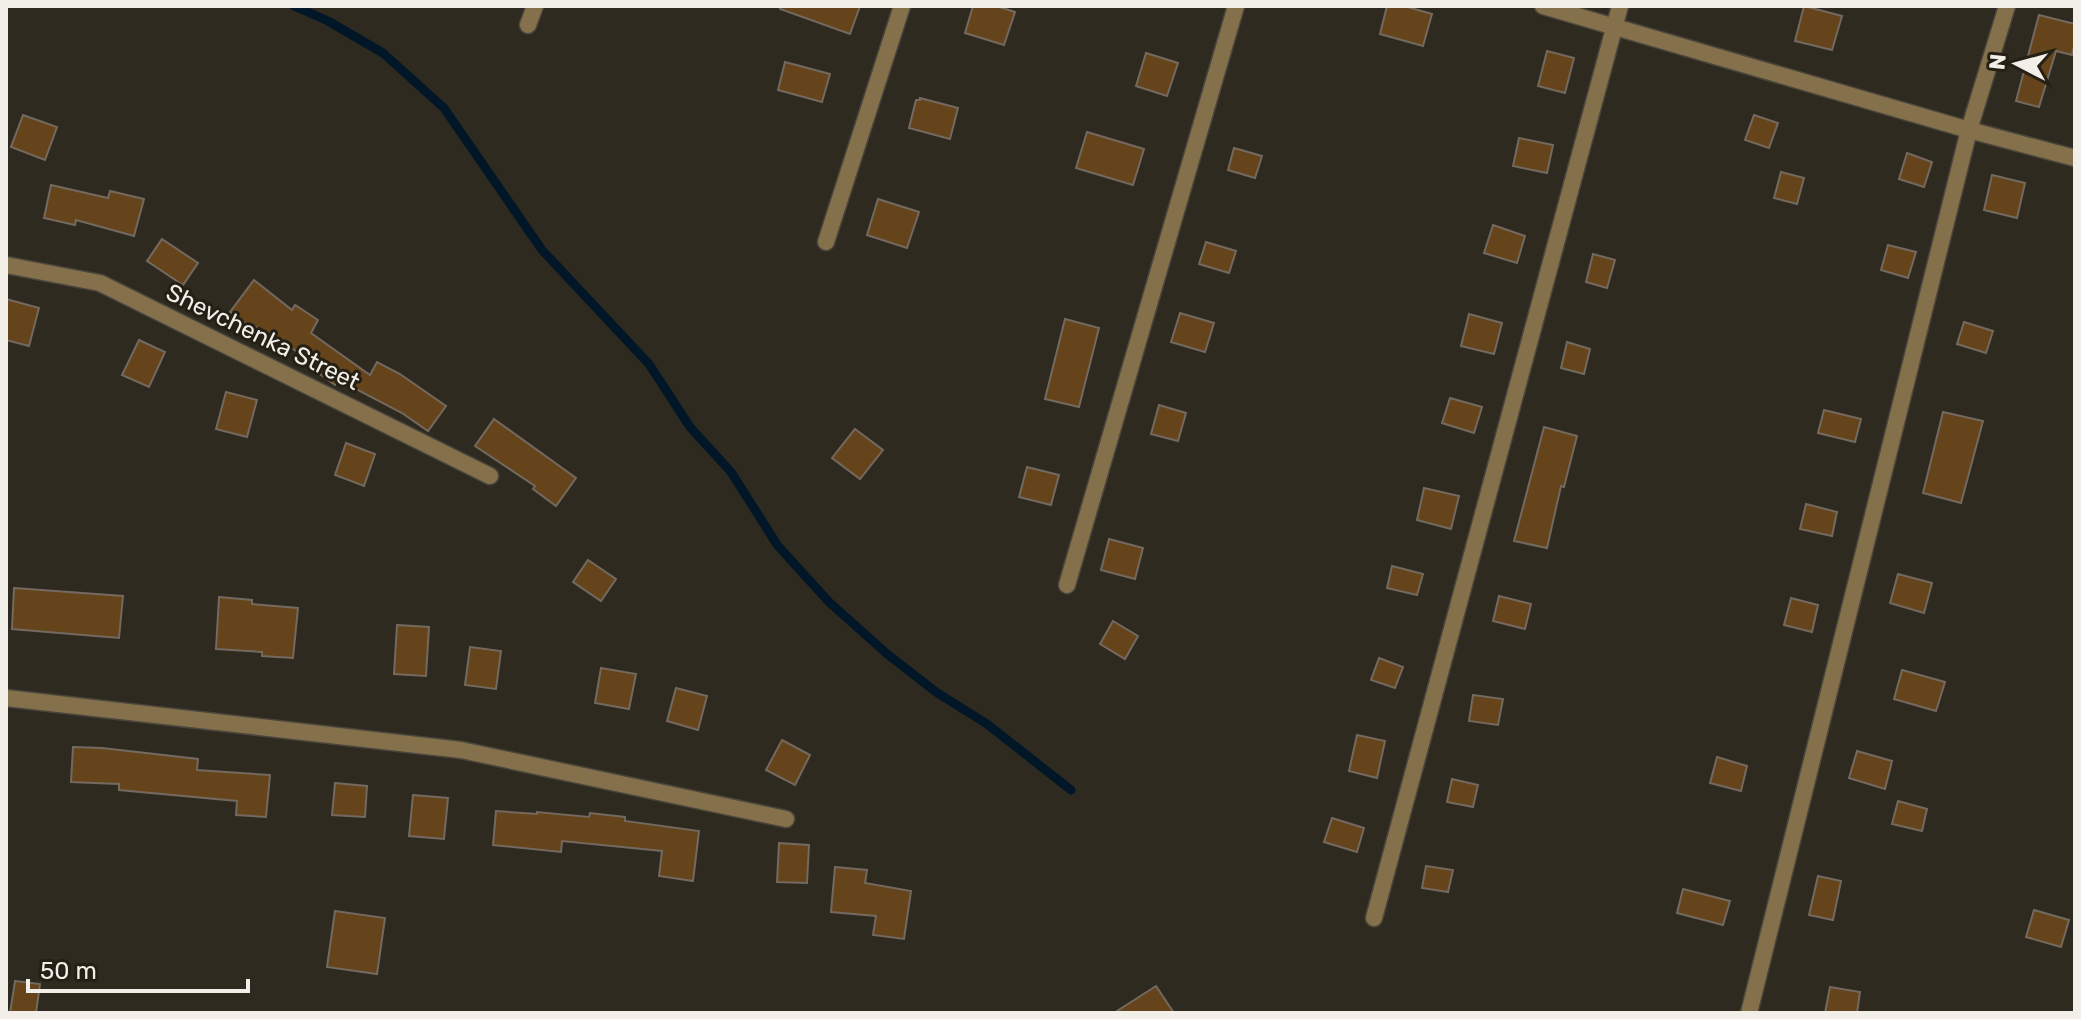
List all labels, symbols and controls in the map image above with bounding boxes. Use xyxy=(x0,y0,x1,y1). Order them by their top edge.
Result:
north arrow xyxy=(1977,24,2057,104)
text: N xyxy=(1983,53,2012,71)
street label: Shevchenka Street xyxy=(162,278,364,396)
scale bar xyxy=(28,943,248,993)
text: 50 m xyxy=(40,957,97,985)

